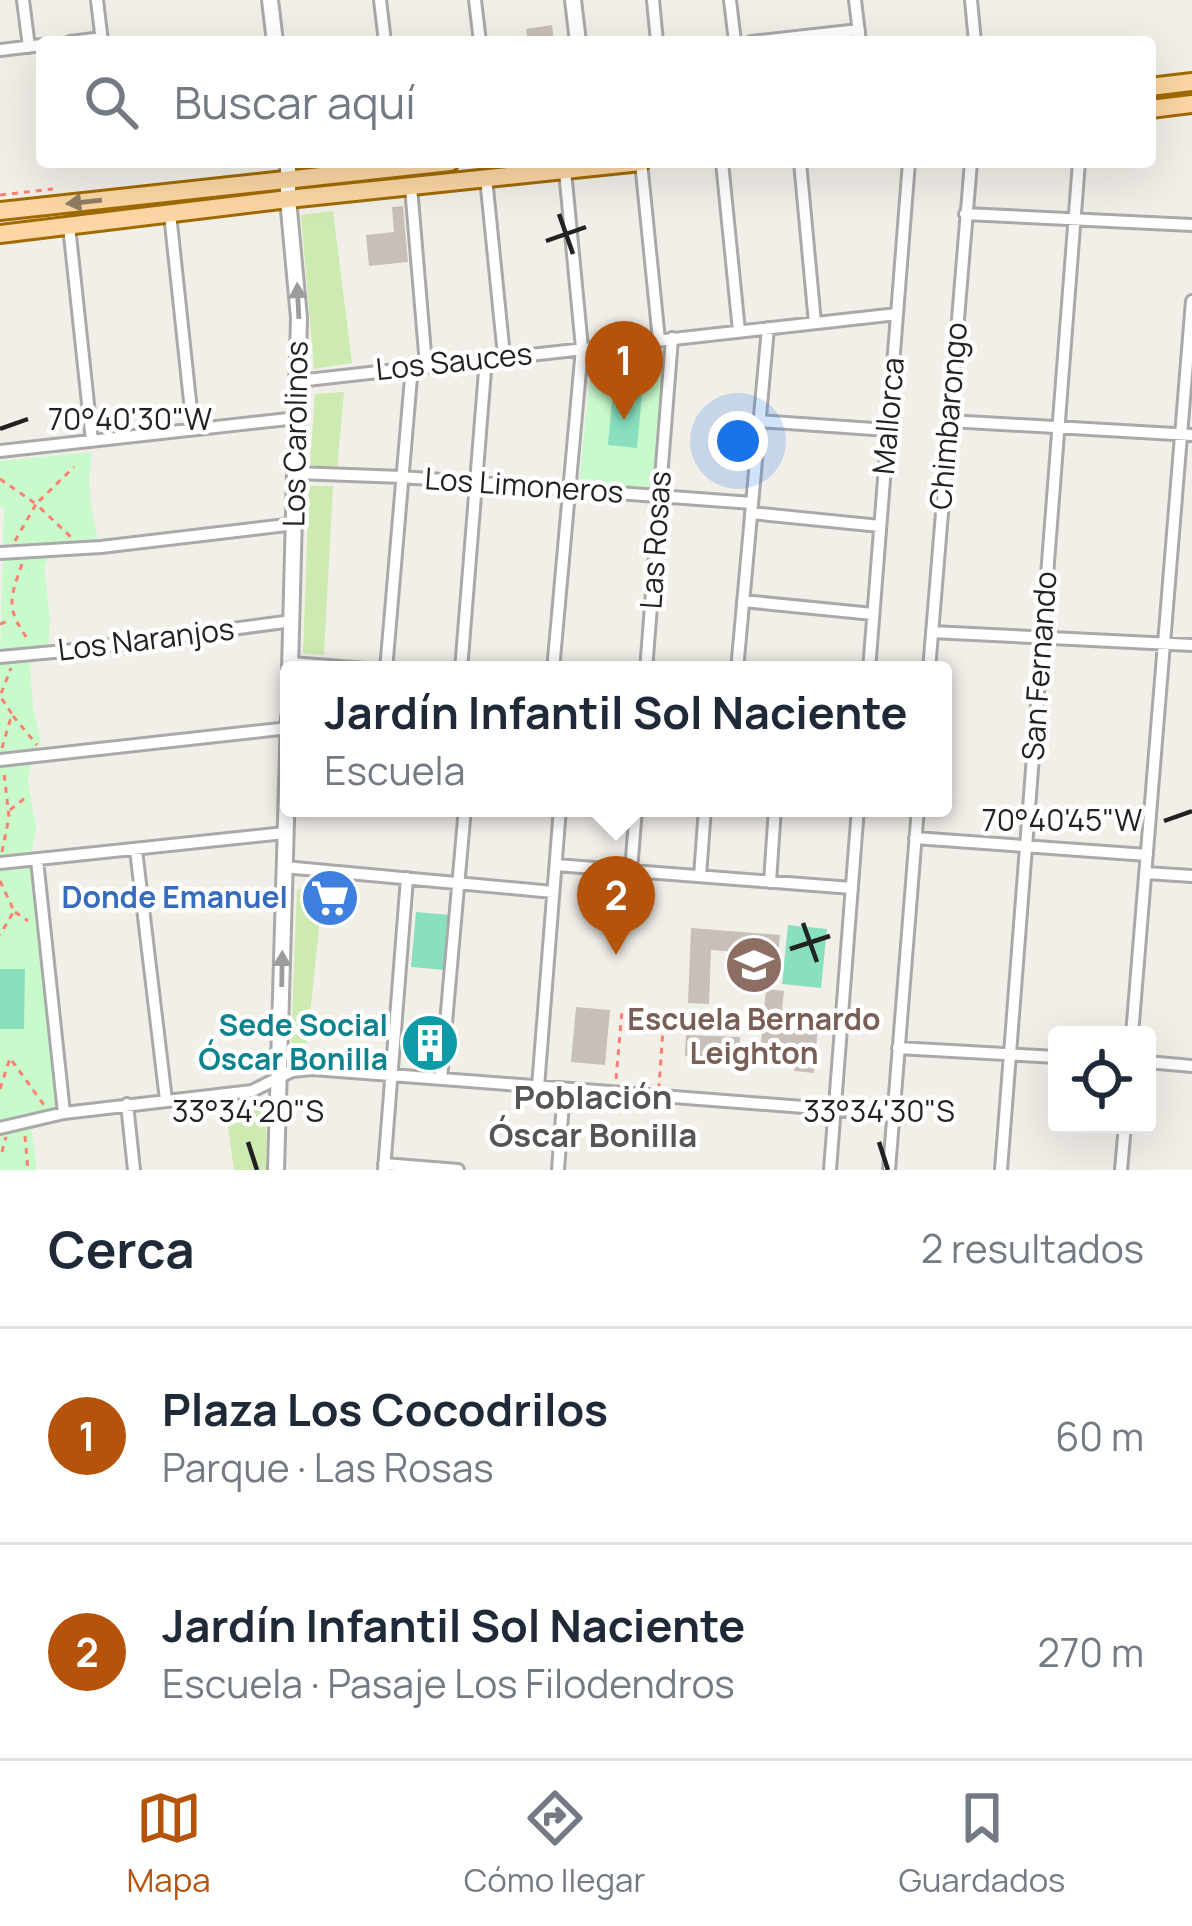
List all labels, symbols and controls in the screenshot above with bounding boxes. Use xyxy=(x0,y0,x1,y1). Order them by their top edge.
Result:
search box xyxy=(36,36,1156,168)
icon: search xyxy=(78,69,144,135)
text: Buscar aquí xyxy=(174,71,416,133)
one-way arrow xyxy=(65,192,102,211)
one-way arrow xyxy=(288,282,307,319)
pin: 1 xyxy=(585,321,663,420)
street label: Chimbarongo xyxy=(919,321,976,511)
street label: Los Sauces xyxy=(374,332,534,389)
street label: Los Carolinos xyxy=(272,341,317,527)
street label: Mallorca xyxy=(862,356,913,476)
text: 70°40'30"W xyxy=(48,398,212,439)
your location xyxy=(708,411,768,471)
street label: Los Limoneros xyxy=(423,457,625,512)
street label: Las Rosas xyxy=(629,469,680,610)
street label: San Fernando xyxy=(1011,570,1066,762)
street label: Los Naranjos xyxy=(55,607,236,670)
popup xyxy=(280,661,952,817)
text: Jardín Infantil Sol Naciente xyxy=(324,681,908,743)
text: Escuela xyxy=(324,743,465,797)
text: 70°40'45"W xyxy=(982,799,1142,840)
pin: 2 xyxy=(577,856,655,955)
supermarket icon: Donde Emanuel xyxy=(299,867,361,929)
place label: Donde Emanuel xyxy=(62,876,288,917)
school or university icon: Escuela Bernardo Leighton xyxy=(723,934,785,996)
one-way arrow xyxy=(273,949,292,987)
place label: Escuela Bernardo Leighton xyxy=(627,998,881,1073)
place label: Sede Social Óscar Bonilla xyxy=(198,1004,388,1079)
building icon: Sede Social Óscar Bonilla xyxy=(399,1012,461,1074)
map controls xyxy=(1048,1026,1156,1134)
button: locate xyxy=(1048,1026,1156,1134)
district label: Población Óscar Bonilla xyxy=(489,1074,697,1157)
text: 33°34'20"S xyxy=(172,1090,324,1131)
text: 33°34'30"S xyxy=(803,1090,955,1131)
text: Cerca xyxy=(48,1214,195,1283)
text: 2 resultados xyxy=(921,1221,1144,1275)
text: Plaza Los Cocodrilos xyxy=(162,1378,608,1440)
text: 1 xyxy=(78,1409,96,1463)
text: 60 m xyxy=(1055,1409,1144,1463)
text: Parque · Las Rosas xyxy=(162,1440,494,1494)
text: Jardín Infantil Sol Naciente xyxy=(162,1594,745,1656)
text: 2 xyxy=(75,1625,99,1679)
text: 270 m xyxy=(1038,1625,1144,1679)
text: Escuela · Pasaje Los Filodendros xyxy=(162,1656,735,1710)
tab: Mapa xyxy=(127,1785,211,1902)
tab: Cómo llegar xyxy=(464,1785,645,1902)
tab: Guardados xyxy=(899,1785,1065,1902)

